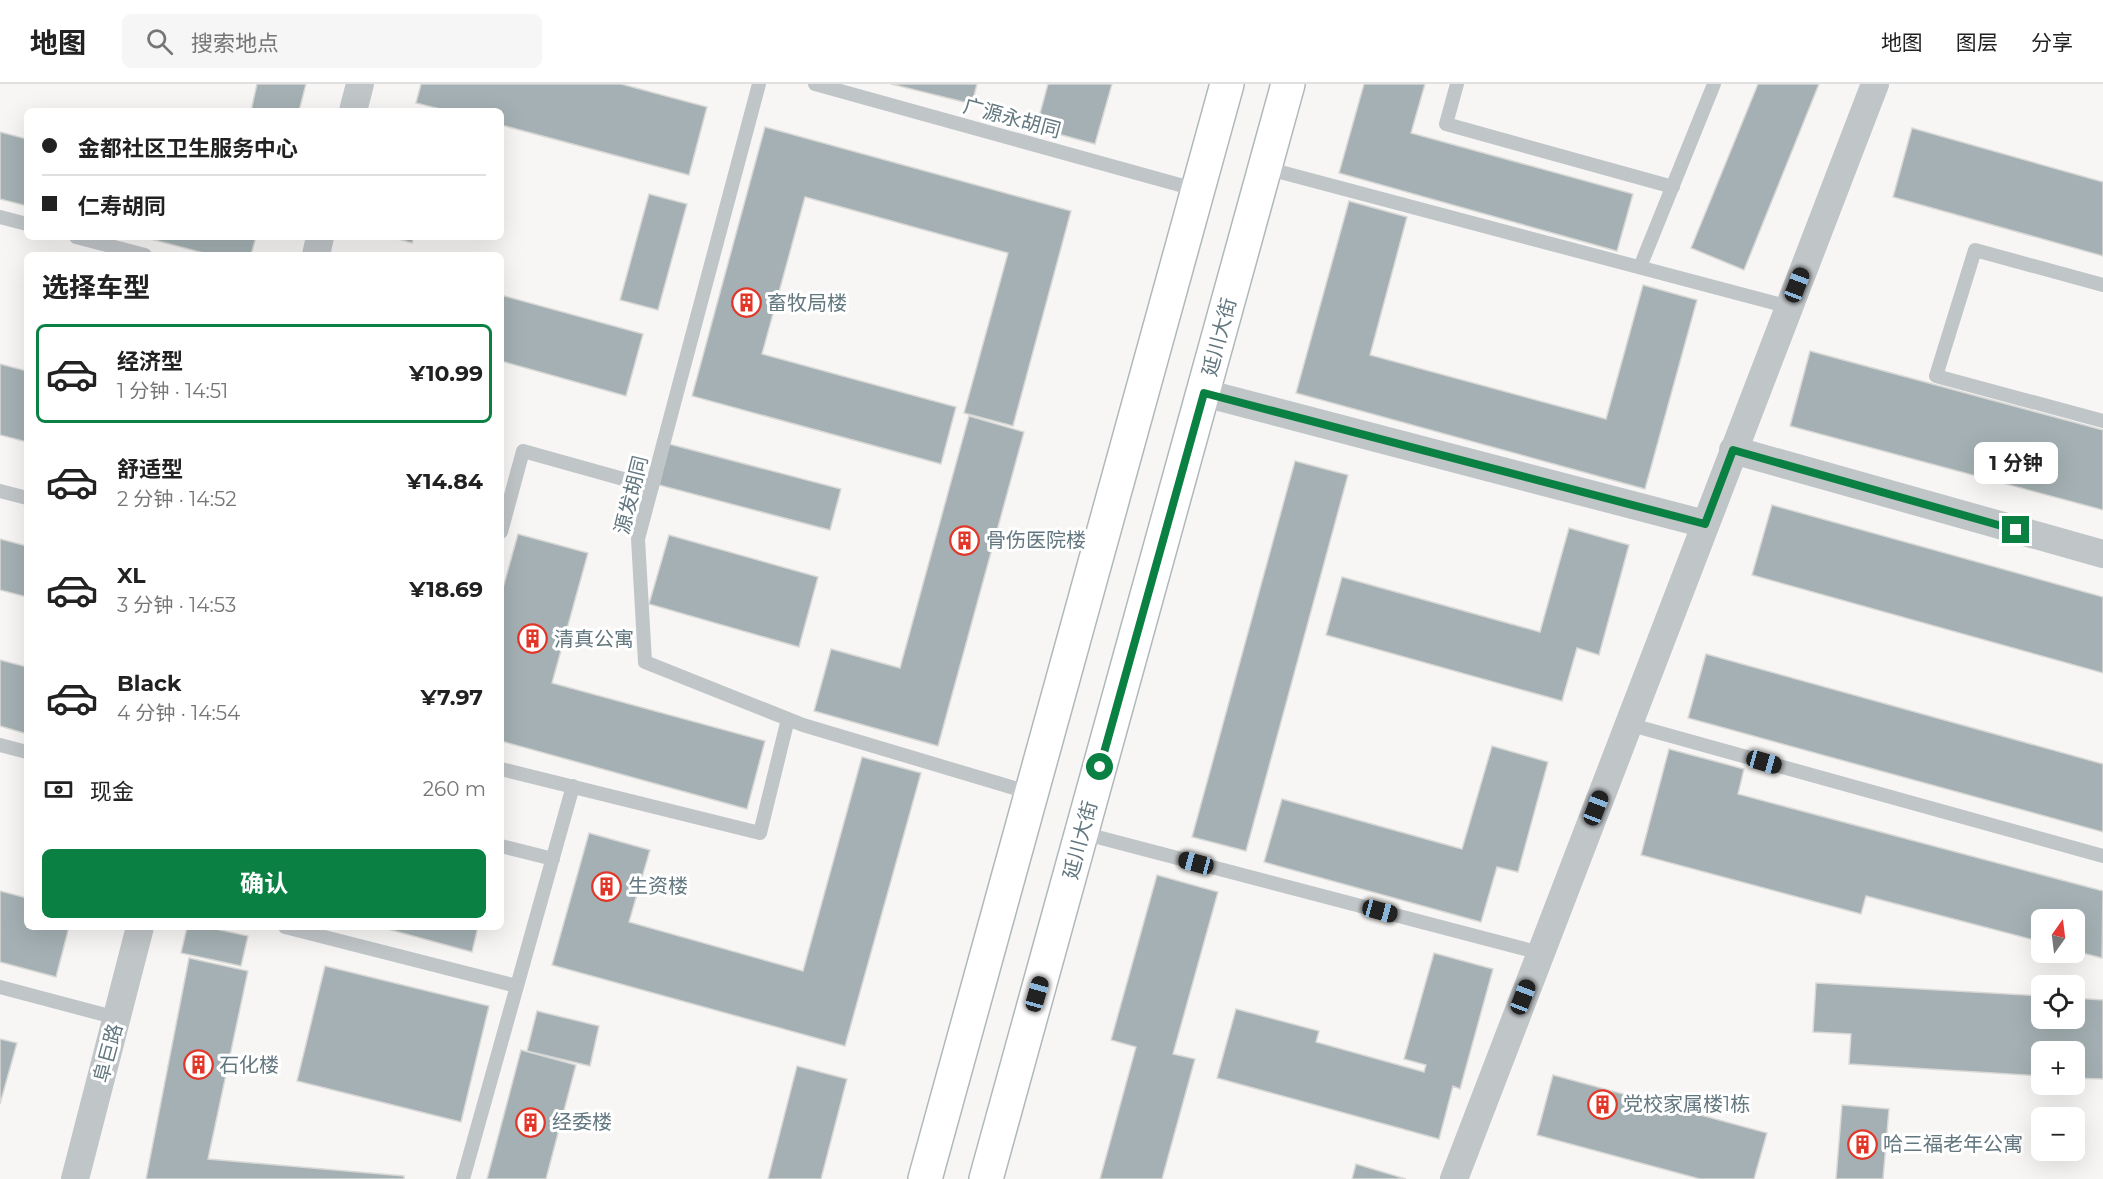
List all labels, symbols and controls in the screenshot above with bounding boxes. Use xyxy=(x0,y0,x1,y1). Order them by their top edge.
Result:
search box xyxy=(122,14,542,68)
icon: search xyxy=(143,25,176,58)
text: 地图 xyxy=(30,26,86,60)
text: 搜索地点 xyxy=(191,30,279,57)
text: 地图 xyxy=(1881,30,1923,55)
text: 图层 xyxy=(1956,30,1998,55)
text: 分享 xyxy=(2031,30,2073,55)
street label: 广源永胡同 xyxy=(961,93,1063,143)
text: 金都社区卫生服务中心 xyxy=(78,135,298,162)
text: 仁寿胡同 xyxy=(78,193,166,220)
car xyxy=(1782,265,1812,305)
text: 选择车型 xyxy=(42,271,150,304)
building icon: 畜牧局楼 xyxy=(730,287,762,319)
place label: 畜牧局楼 xyxy=(767,291,847,315)
street label: 延川大街 xyxy=(1197,295,1241,379)
icon: car xyxy=(45,347,99,401)
text: 经济型 xyxy=(117,348,183,375)
text: ¥10.99 xyxy=(409,360,483,387)
text: 1 分钟 · 14:51 xyxy=(117,379,228,403)
callout: 1 分钟 xyxy=(1974,443,2058,485)
text: 1 分钟 xyxy=(1989,451,2043,475)
street label: 源发胡同 xyxy=(610,453,652,537)
icon: car xyxy=(45,455,99,509)
text: 舒适型 xyxy=(117,456,183,483)
text: ¥14.84 xyxy=(406,468,483,495)
text: 2 分钟 · 14:52 xyxy=(117,487,237,511)
route end xyxy=(2002,516,2029,543)
building icon: 骨伤医院楼 xyxy=(949,524,981,556)
place label: 骨伤医院楼 xyxy=(986,528,1086,552)
text: XL xyxy=(117,562,146,589)
icon: car xyxy=(45,563,99,617)
text: ¥18.69 xyxy=(409,576,483,603)
text: 3 分钟 · 14:53 xyxy=(117,593,236,617)
building icon: 清真公寓 xyxy=(517,623,549,655)
place label: 清真公寓 xyxy=(554,627,634,651)
text: Black xyxy=(117,670,181,697)
icon: car xyxy=(45,671,99,725)
text: ¥7.97 xyxy=(420,684,483,711)
text: 4 分钟 · 14:54 xyxy=(117,701,240,725)
car xyxy=(1744,748,1784,776)
route start xyxy=(1086,753,1113,780)
icon: cash xyxy=(42,773,75,806)
text: 260 m xyxy=(423,777,486,801)
text: 现金 xyxy=(90,778,134,805)
car xyxy=(1581,788,1611,828)
street label: 延川大街 xyxy=(1058,798,1102,882)
button: 确认 xyxy=(42,849,486,918)
car xyxy=(1176,850,1216,876)
building icon: 生资楼 xyxy=(591,870,623,902)
place label: 生资楼 xyxy=(628,874,688,898)
car xyxy=(1360,898,1400,924)
north arrow xyxy=(2031,909,2085,963)
map controls xyxy=(2031,909,2085,1161)
car xyxy=(1023,974,1051,1014)
button: locate xyxy=(2031,975,2085,1029)
car xyxy=(1508,977,1538,1017)
street label: 阜巨路 xyxy=(89,1021,127,1085)
button: + xyxy=(2031,1041,2085,1095)
building icon: 石化楼 xyxy=(182,1049,214,1081)
place label: 石化楼 xyxy=(219,1053,279,1077)
building icon: 党校家属楼1栋 xyxy=(1586,1088,1618,1120)
place label: 党校家属楼1栋 xyxy=(1623,1092,1750,1116)
building icon: 经委楼 xyxy=(515,1106,547,1138)
button: − xyxy=(2031,1107,2085,1161)
place label: 经委楼 xyxy=(552,1110,612,1134)
building icon: 哈三福老年公寓 xyxy=(1846,1128,1878,1160)
place label: 哈三福老年公寓 xyxy=(1883,1132,2023,1156)

